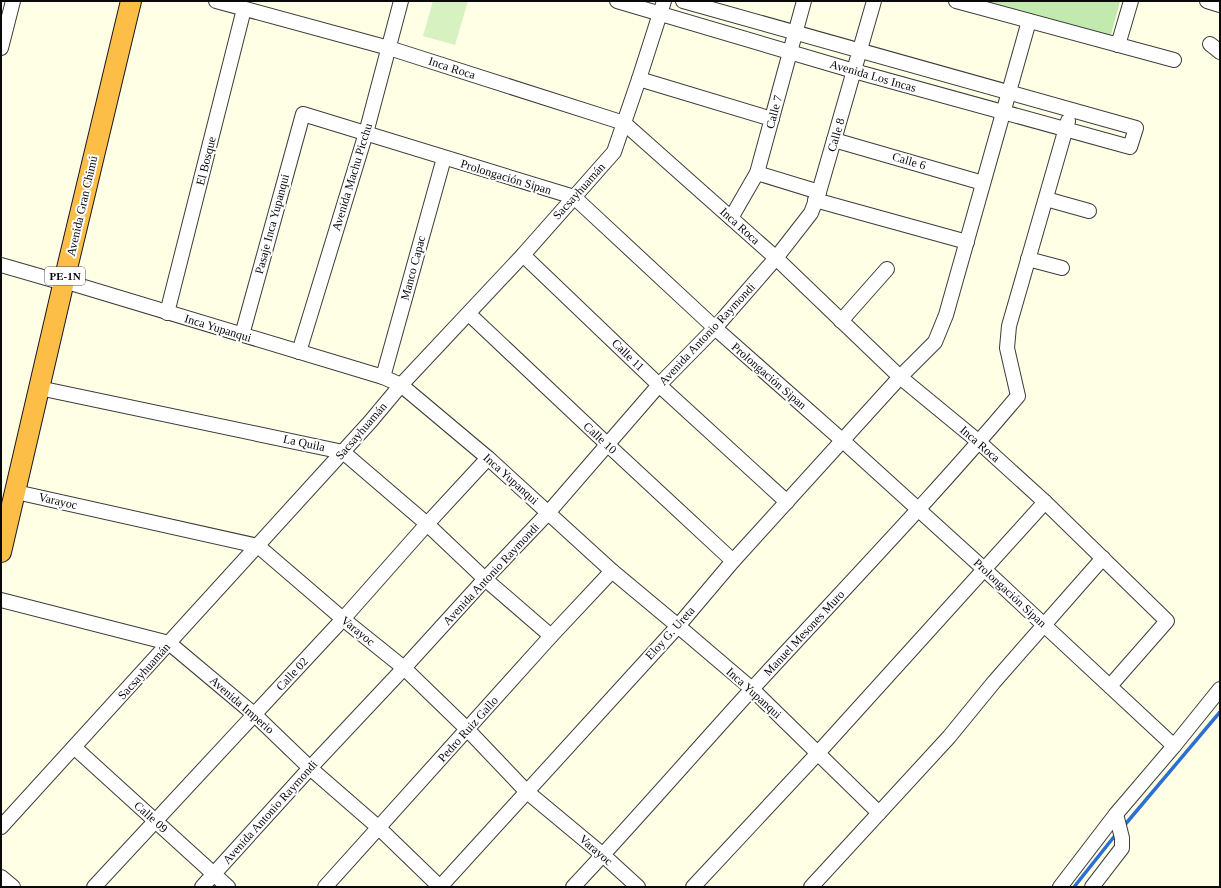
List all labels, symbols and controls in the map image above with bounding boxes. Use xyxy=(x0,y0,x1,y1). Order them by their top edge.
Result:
street label: Inca Roca xyxy=(427,54,478,82)
street label: Avenida Los Incas xyxy=(828,57,918,95)
street label: Calle 7 xyxy=(763,94,785,130)
street label: Calle 8 xyxy=(825,117,847,153)
street label: Avenida Machu Picchu xyxy=(329,122,375,232)
street label: El Bosque xyxy=(193,135,219,187)
street label: Calle 6 xyxy=(891,150,927,172)
street label: Avenida Gran Chimú xyxy=(64,155,100,257)
street label: Prolongación Sipan xyxy=(459,157,553,197)
street label: Sacsayhuamán xyxy=(550,160,608,222)
street label: Pasaje Inca Yupanqui xyxy=(252,172,292,275)
street label: Inca Roca xyxy=(717,205,763,248)
street label: Manco Capac xyxy=(398,234,428,302)
road number: PE-1N xyxy=(45,267,85,285)
street label: Avenida Antonio Raymondi xyxy=(656,280,758,388)
street label: Inca Yupanqui xyxy=(183,311,254,345)
street label: Calle 11 xyxy=(609,336,647,374)
street label: Prolongación Sipan xyxy=(729,340,809,412)
street label: Sacsayhuamán xyxy=(332,399,390,463)
street label: Calle 10 xyxy=(580,419,620,457)
street label: Inca Roca xyxy=(957,423,1003,466)
street label: La Quila xyxy=(282,432,327,454)
street label: Inca Yupanqui xyxy=(481,451,542,508)
street label: Varayoc xyxy=(37,490,79,512)
street label: Avenida Antonio Raymondi xyxy=(440,520,542,628)
street label: Prolongación Sipan xyxy=(971,556,1049,630)
street label: Manuel Mesones Muro xyxy=(761,587,847,679)
street label: Eloy G. Ureta xyxy=(642,603,698,663)
street label: Varayoc xyxy=(338,613,378,649)
street label: Sacsayhuamán xyxy=(115,640,173,702)
street label: Calle 02 xyxy=(273,654,311,694)
street label: Inca Yupanqui xyxy=(724,665,785,722)
street label: Avenida Imperio xyxy=(207,673,277,737)
street label: Pedro Ruiz Gallo xyxy=(435,693,501,765)
street label: Avenida Antonio Raymondi xyxy=(220,757,321,867)
street label: Calle 09 xyxy=(131,798,171,836)
street label: Varayoc xyxy=(577,832,615,868)

